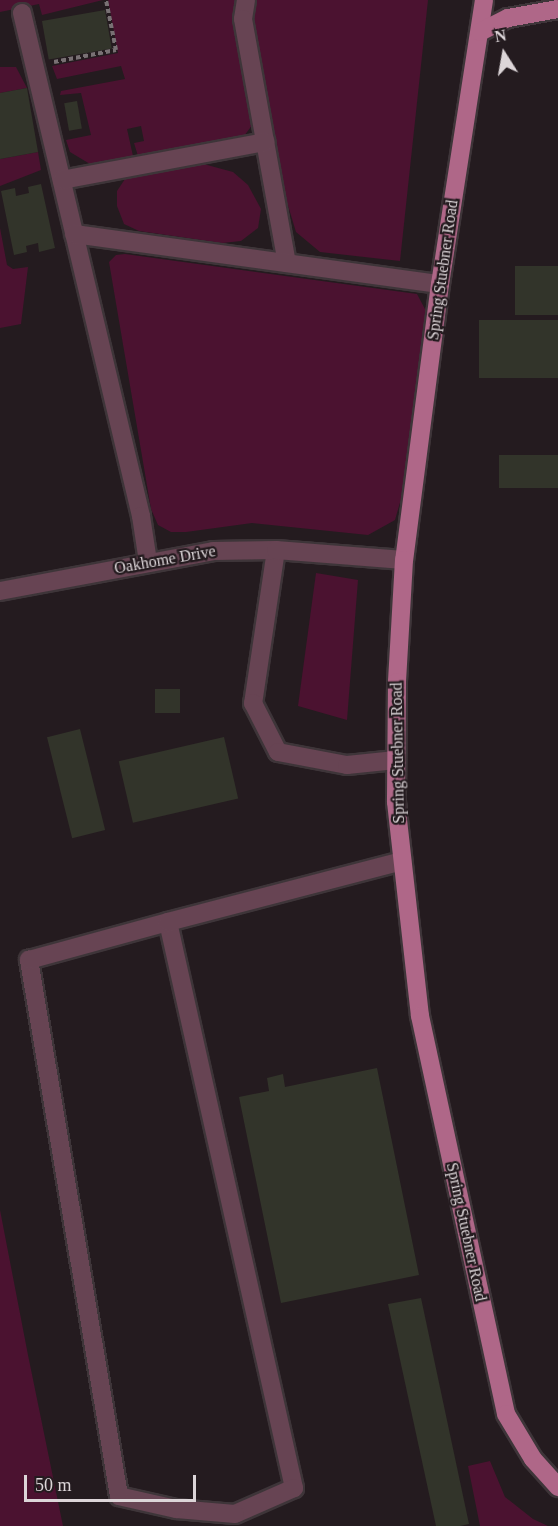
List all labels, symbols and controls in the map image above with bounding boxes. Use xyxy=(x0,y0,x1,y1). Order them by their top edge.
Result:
north arrow xyxy=(474,24,534,84)
text: N xyxy=(493,26,508,45)
street label: Spring Stuebner Road xyxy=(424,199,462,341)
street label: Oakhome Drive xyxy=(113,542,217,578)
street label: Spring Stuebner Road xyxy=(387,682,409,824)
street label: Spring Stuebner Road xyxy=(442,1161,490,1303)
scale bar xyxy=(27,1463,200,1501)
text: 50 m xyxy=(35,1475,72,1495)

